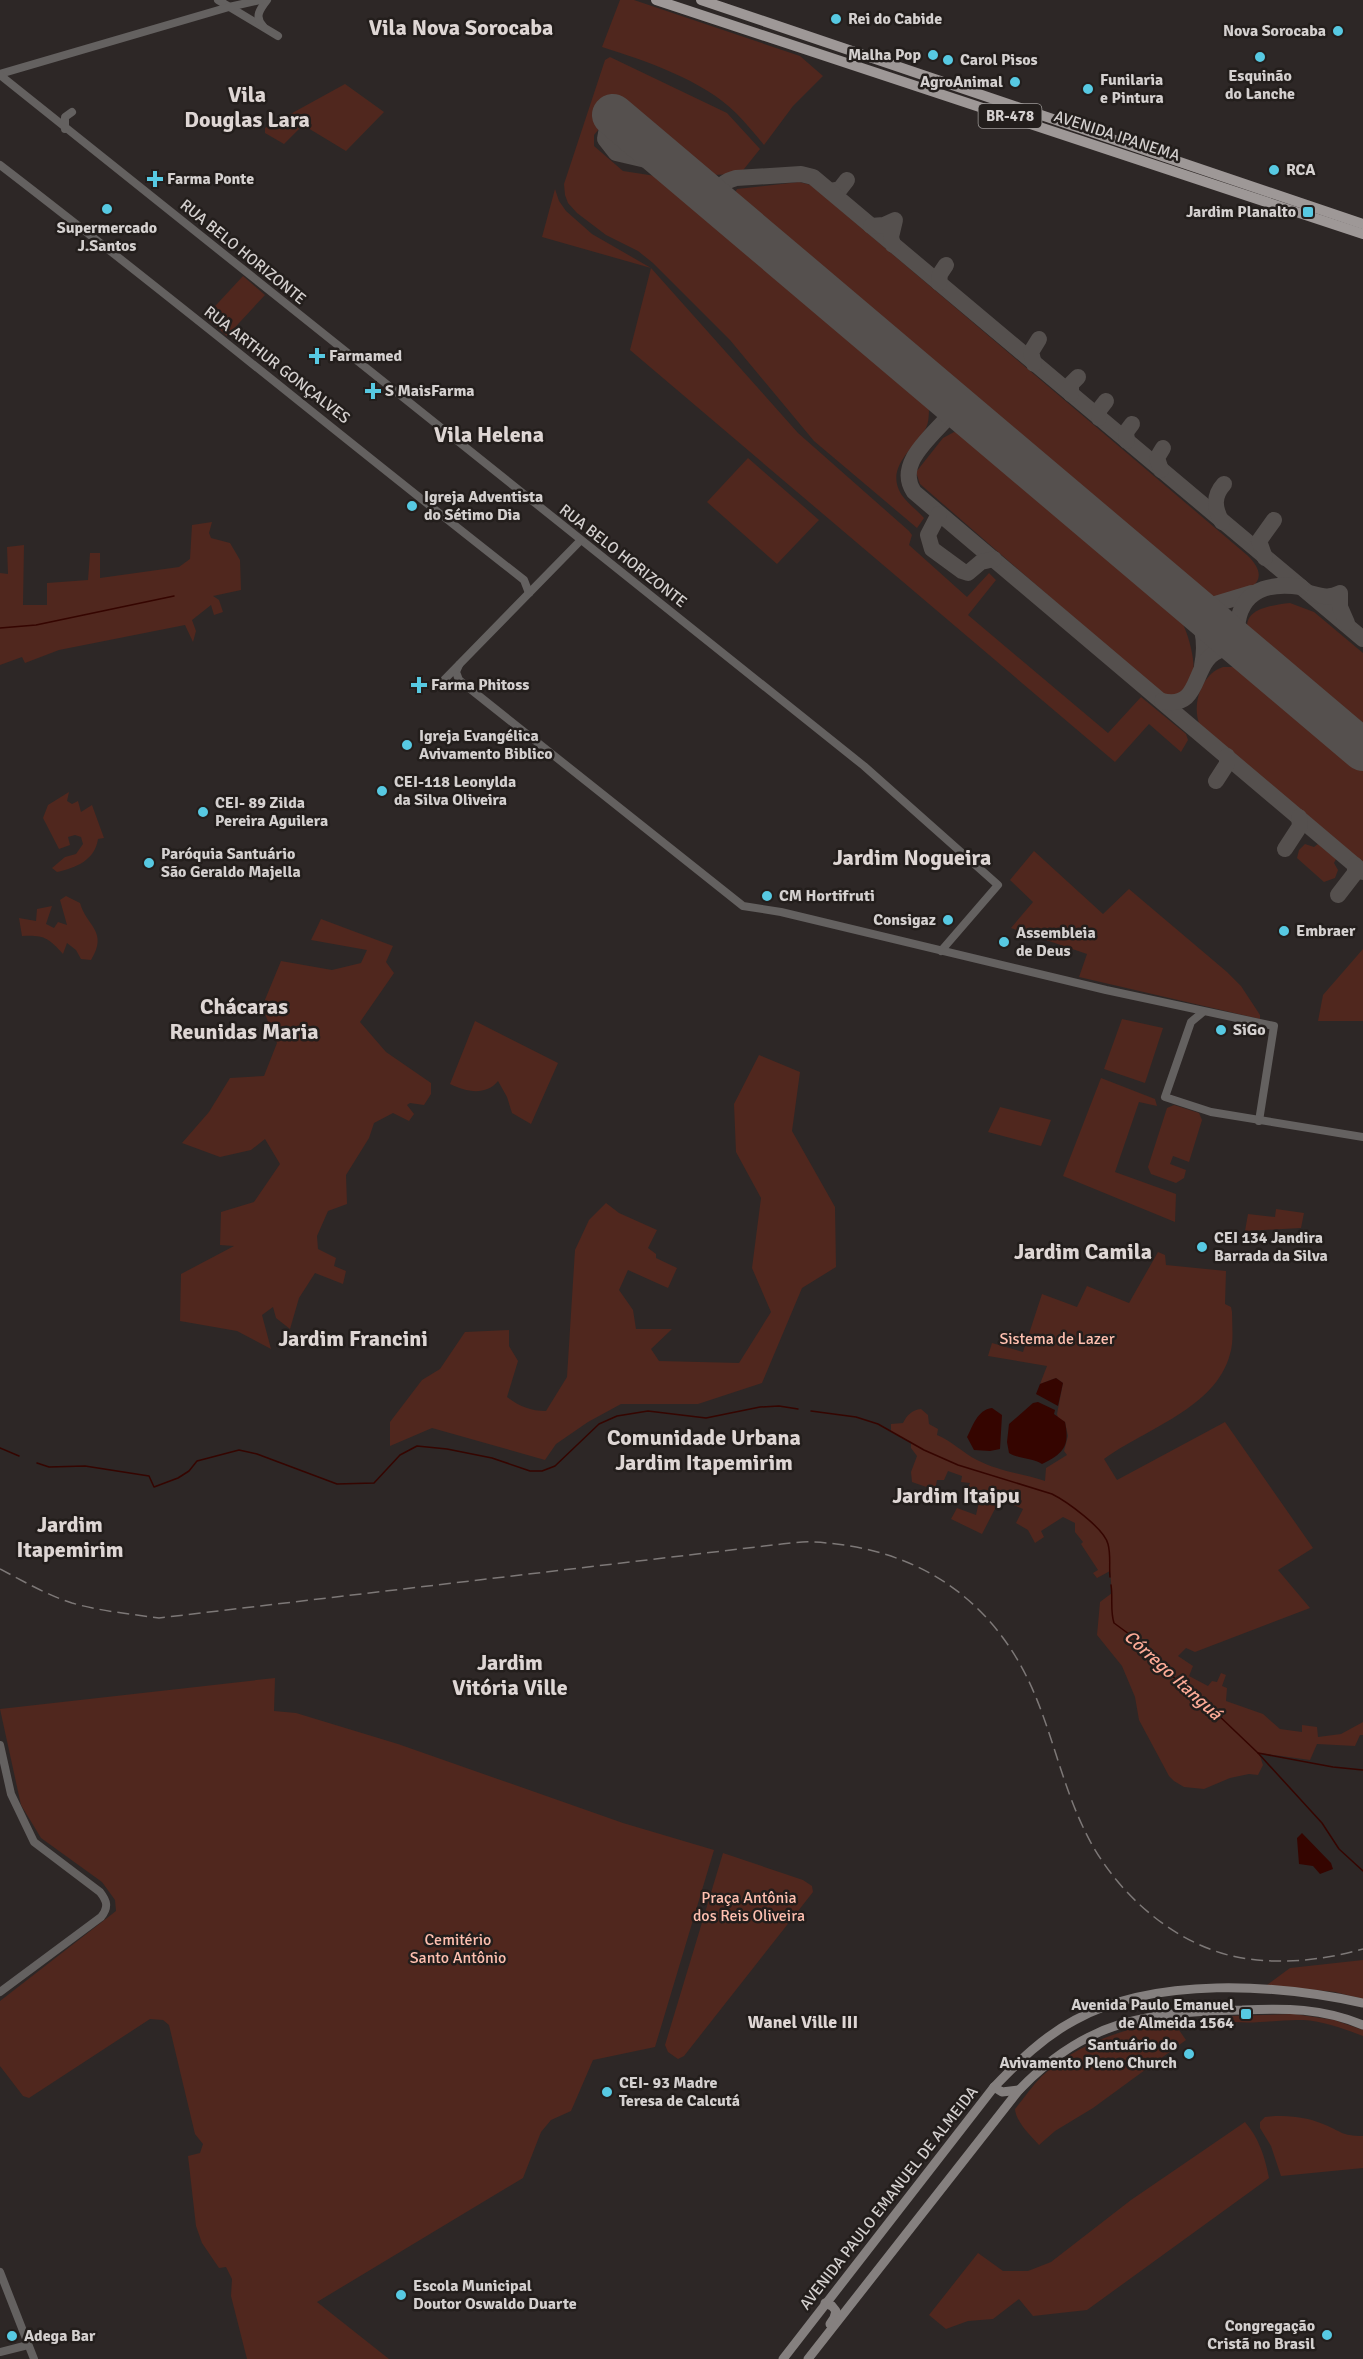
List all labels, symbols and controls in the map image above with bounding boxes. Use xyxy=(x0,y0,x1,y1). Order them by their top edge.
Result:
place label: Rei do Cabide xyxy=(848,9,942,29)
marker: Rei do Cabide xyxy=(829,12,843,26)
district label: Vila Nova Sorocaba xyxy=(369,14,553,41)
place label: Nova Sorocaba xyxy=(1223,21,1326,41)
marker: Nova Sorocaba xyxy=(1331,24,1345,38)
place label: Malha Pop xyxy=(848,45,921,65)
marker: Malha Pop xyxy=(926,48,940,62)
place label: Carol Pisos xyxy=(960,50,1038,70)
marker: Esquinão do Lanche xyxy=(1253,50,1267,64)
marker: Carol Pisos xyxy=(941,53,955,67)
place label: Esquinão do Lanche xyxy=(1225,66,1295,104)
place label: Funilaria e Pintura xyxy=(1100,70,1164,108)
place label: AgroAnimal xyxy=(920,72,1003,92)
marker: AgroAnimal xyxy=(1008,75,1022,89)
district label: Vila Douglas Lara xyxy=(184,81,310,133)
marker: Funilaria e Pintura xyxy=(1081,82,1095,96)
road number: BR-478 xyxy=(978,104,1042,128)
street label: AVENIDA IPANEMA xyxy=(1051,106,1183,166)
place label: RCA xyxy=(1286,160,1316,180)
marker: RCA xyxy=(1267,163,1281,177)
place label: Farma Ponte xyxy=(167,169,254,189)
marker: Farma Ponte xyxy=(148,172,162,186)
street label: RUA BELO HORIZONTE xyxy=(176,195,310,309)
marker: Supermercado J.Santos xyxy=(100,202,114,216)
place label: Jardim Planalto xyxy=(1186,202,1296,222)
marker: Jardim Planalto xyxy=(1301,205,1315,219)
place label: Supermercado J.Santos xyxy=(57,218,157,256)
street label: RUA ARTHUR GONÇALVES xyxy=(200,302,354,428)
place label: Farmamed xyxy=(329,346,403,366)
marker: Farmamed xyxy=(310,349,324,363)
place label: S MaisFarma xyxy=(385,381,475,401)
marker: S MaisFarma xyxy=(366,384,380,398)
district label: Vila Helena xyxy=(434,421,544,448)
place label: Igreja Adventista do Sétimo Dia xyxy=(424,487,543,525)
marker: Igreja Adventista do Sétimo Dia xyxy=(405,499,419,513)
street label: RUA BELO HORIZONTE xyxy=(555,500,691,612)
place label: Farma Phitoss xyxy=(431,675,529,695)
marker: Farma Phitoss xyxy=(412,678,426,692)
place label: Igreja Evangélica Avivamento Biblico xyxy=(419,726,553,764)
marker: Igreja Evangélica Avivamento Biblico xyxy=(400,738,414,752)
place label: CEI-118 Leonylda da Silva Oliveira xyxy=(394,772,516,810)
marker: CEI-118 Leonylda da Silva Oliveira xyxy=(375,784,389,798)
place label: CEI- 89 Zilda Pereira Aguilera xyxy=(215,793,328,831)
marker: CEI- 89 Zilda Pereira Aguilera xyxy=(196,805,210,819)
place label: Paróquia Santuário São Geraldo Majella xyxy=(161,844,301,882)
district label: Jardim Nogueira xyxy=(833,844,991,871)
marker: Paróquia Santuário São Geraldo Majella xyxy=(142,856,156,870)
place label: CM Hortifruti xyxy=(779,886,875,906)
marker: CM Hortifruti xyxy=(760,889,774,903)
place label: Consigaz xyxy=(873,910,936,930)
marker: Consigaz xyxy=(941,913,955,927)
place label: Embraer xyxy=(1296,921,1356,941)
place label: Assembleia de Deus xyxy=(1016,923,1096,961)
marker: Embraer xyxy=(1277,924,1291,938)
marker: Assembleia de Deus xyxy=(997,935,1011,949)
district label: Chácaras Reunidas Maria xyxy=(169,993,319,1045)
place label: SiGo xyxy=(1233,1020,1266,1040)
marker: SiGo xyxy=(1214,1023,1228,1037)
place label: CEI 134 Jandira Barrada da Silva xyxy=(1214,1228,1328,1266)
district label: Jardim Camila xyxy=(1014,1238,1152,1265)
marker: CEI 134 Jandira Barrada da Silva xyxy=(1195,1240,1209,1254)
district label: Jardim Francini xyxy=(278,1325,428,1352)
park label: Sistema de Lazer xyxy=(999,1329,1115,1349)
district label: Comunidade Urbana Jardim Itapemirim xyxy=(607,1424,801,1476)
district label: Jardim Itaipu xyxy=(892,1482,1020,1509)
district label: Jardim Itapemirim xyxy=(16,1511,124,1563)
water label: Córrego Itanguá xyxy=(1120,1625,1227,1725)
district label: Jardim Vitória Ville xyxy=(452,1649,568,1701)
park label: Praça Antônia dos Reis Oliveira xyxy=(693,1888,805,1926)
park label: Cemitério Santo Antônio xyxy=(410,1930,506,1968)
place label: Avenida Paulo Emanuel de Almeida 1564 xyxy=(1071,1995,1234,2033)
marker: Avenida Paulo Emanuel de Almeida 1564 xyxy=(1239,2007,1253,2021)
district label: Wanel Ville III xyxy=(748,2011,858,2033)
place label: Santuário do Avivamento Pleno Church xyxy=(999,2035,1177,2073)
marker: Santuário do Avivamento Pleno Church xyxy=(1182,2047,1196,2061)
place label: CEI- 93 Madre Teresa de Calcutá xyxy=(619,2073,740,2111)
street label: AVENIDA PAULO EMANUEL DE ALMEIDA xyxy=(795,2082,983,2314)
marker: CEI- 93 Madre Teresa de Calcutá xyxy=(600,2085,614,2099)
place label: Escola Municipal Doutor Oswaldo Duarte xyxy=(413,2276,577,2314)
marker: Escola Municipal Doutor Oswaldo Duarte xyxy=(394,2288,408,2302)
place label: Congregação Cristã no Brasil xyxy=(1207,2316,1315,2354)
place label: Adega Bar xyxy=(24,2326,96,2346)
marker: Congregação Cristã no Brasil xyxy=(1320,2328,1334,2342)
marker: Adega Bar xyxy=(5,2329,19,2343)

